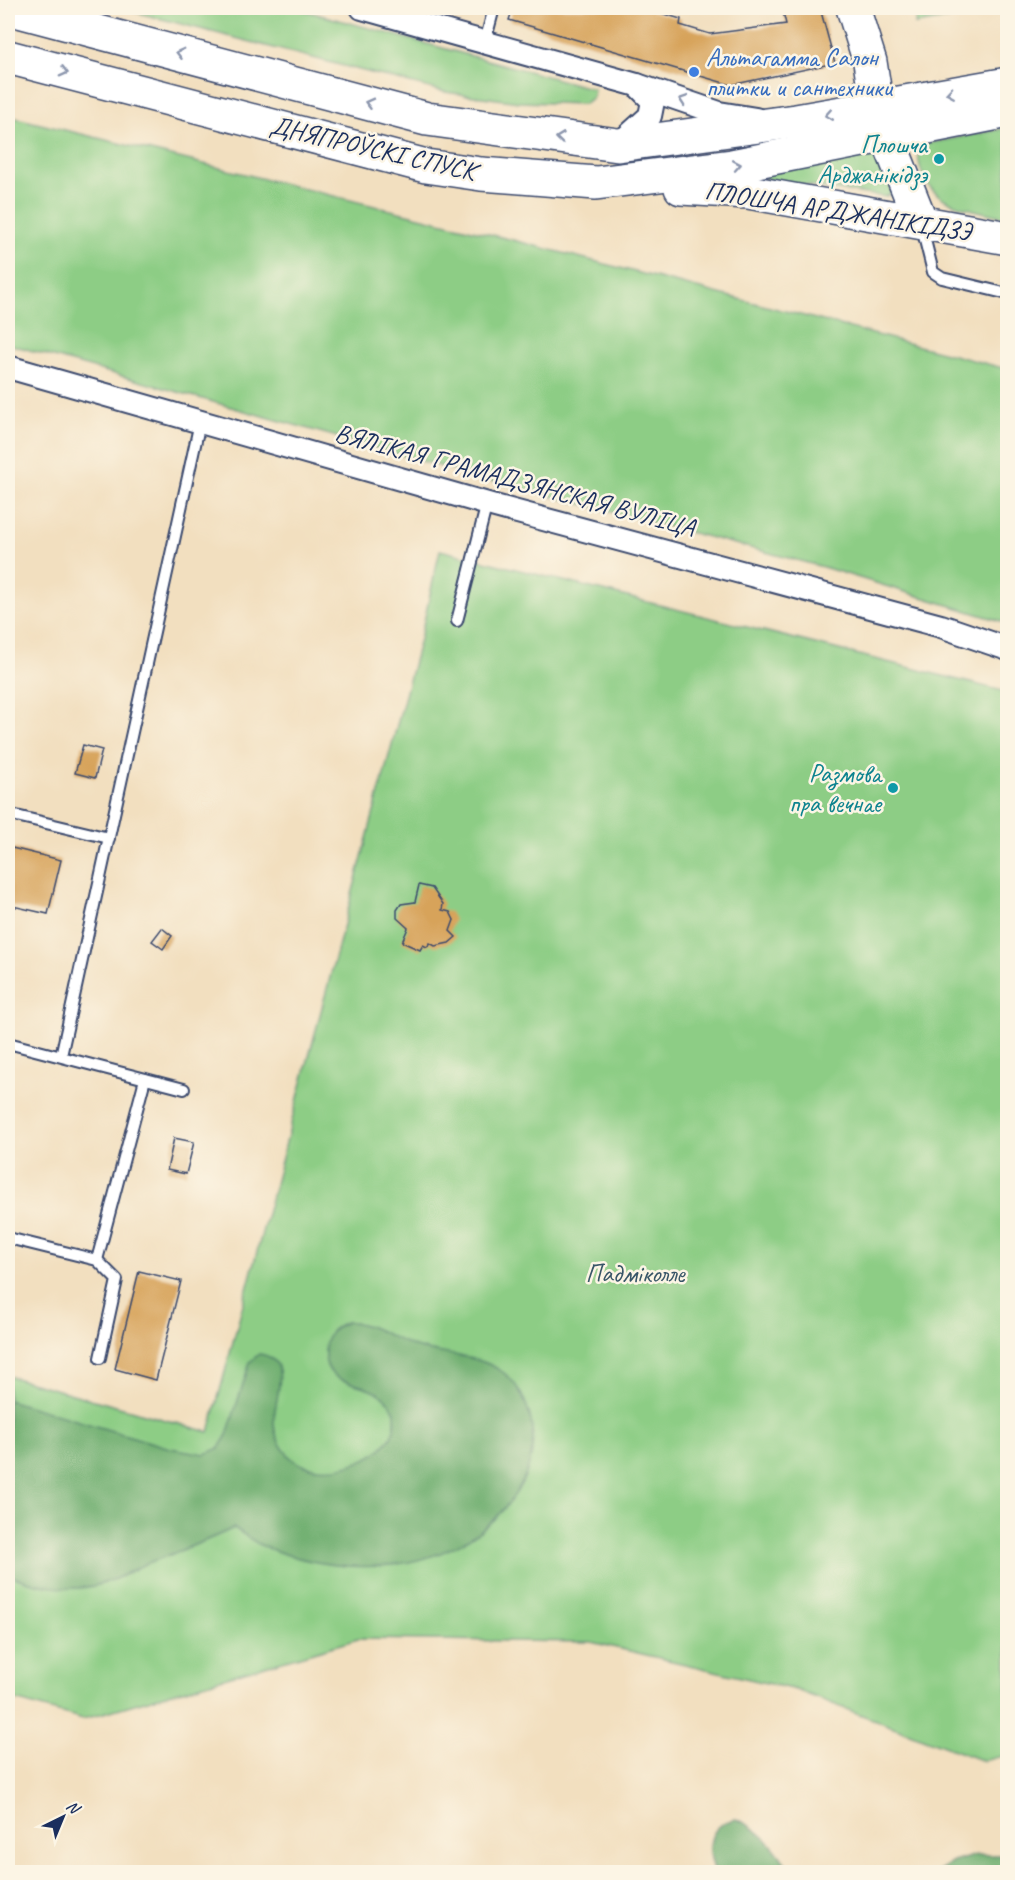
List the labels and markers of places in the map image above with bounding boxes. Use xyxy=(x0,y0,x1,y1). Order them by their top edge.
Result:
place label: Альтагамма Салон плитки и сантехники xyxy=(706,41,893,104)
marker: Альтагамма Салон плитки и сантехники xyxy=(687,65,701,79)
place label: Плошча Арджанікідзэ xyxy=(818,128,929,191)
marker: Плошча Арджанікідзэ xyxy=(932,152,946,166)
place label: Размова пра вечнае xyxy=(789,757,884,820)
marker: Размова пра вечнае xyxy=(886,781,900,795)

